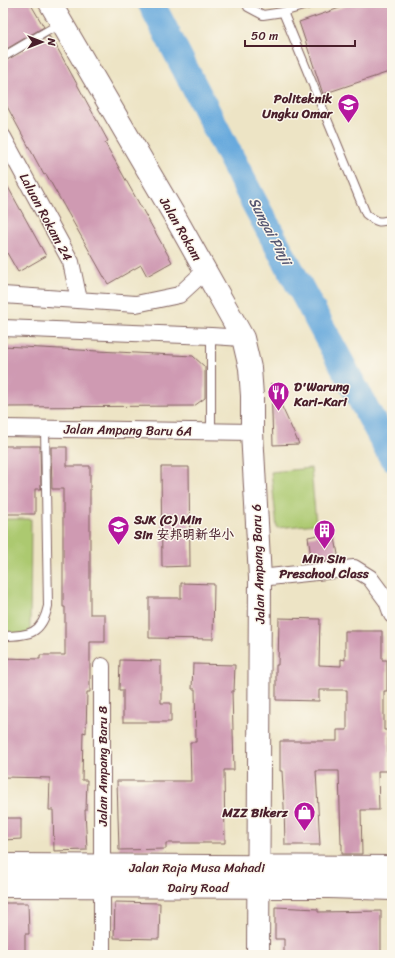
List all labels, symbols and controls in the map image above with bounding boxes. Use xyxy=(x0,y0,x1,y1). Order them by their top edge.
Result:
north arrow xyxy=(22,22,62,62)
scale bar xyxy=(245,22,355,48)
text: 50 m xyxy=(251,25,278,47)
text: N xyxy=(42,37,61,46)
place label: Politeknik Ungku Omar xyxy=(262,87,334,125)
school or university icon: Politeknik Ungku Omar xyxy=(335,92,361,125)
street label: Laluan Rokam 24 xyxy=(13,169,79,265)
street label: Jalan Rokam xyxy=(153,192,209,265)
water label: Sungai Pinji xyxy=(242,193,300,272)
place label: D'Warung Kari-Kari xyxy=(293,375,350,413)
restaurant icon: D'Warung Kari-Kari xyxy=(265,380,291,413)
street label: Jalan Ampang Baru 6A xyxy=(63,417,192,443)
street label: Jalan Ampang Baru 6 xyxy=(244,504,272,625)
place label: SJK (C) Min Sin 安邦明新华小 xyxy=(133,508,234,546)
school or university icon: SJK (C) Min Sin 安邦明新华小 xyxy=(106,513,132,546)
building icon: Min Sin Preschool Class xyxy=(311,517,337,550)
place label: Min Sin Preschool Class xyxy=(279,547,370,585)
street label: Jalan Ampang Baru 8 xyxy=(91,706,114,827)
shop icon: MZZ Bikerz xyxy=(291,799,317,832)
place label: MZZ Bikerz xyxy=(221,801,289,824)
street label: Jalan Raja Musa Mahadi xyxy=(128,856,265,879)
street label: Dairy Road xyxy=(167,876,230,899)

